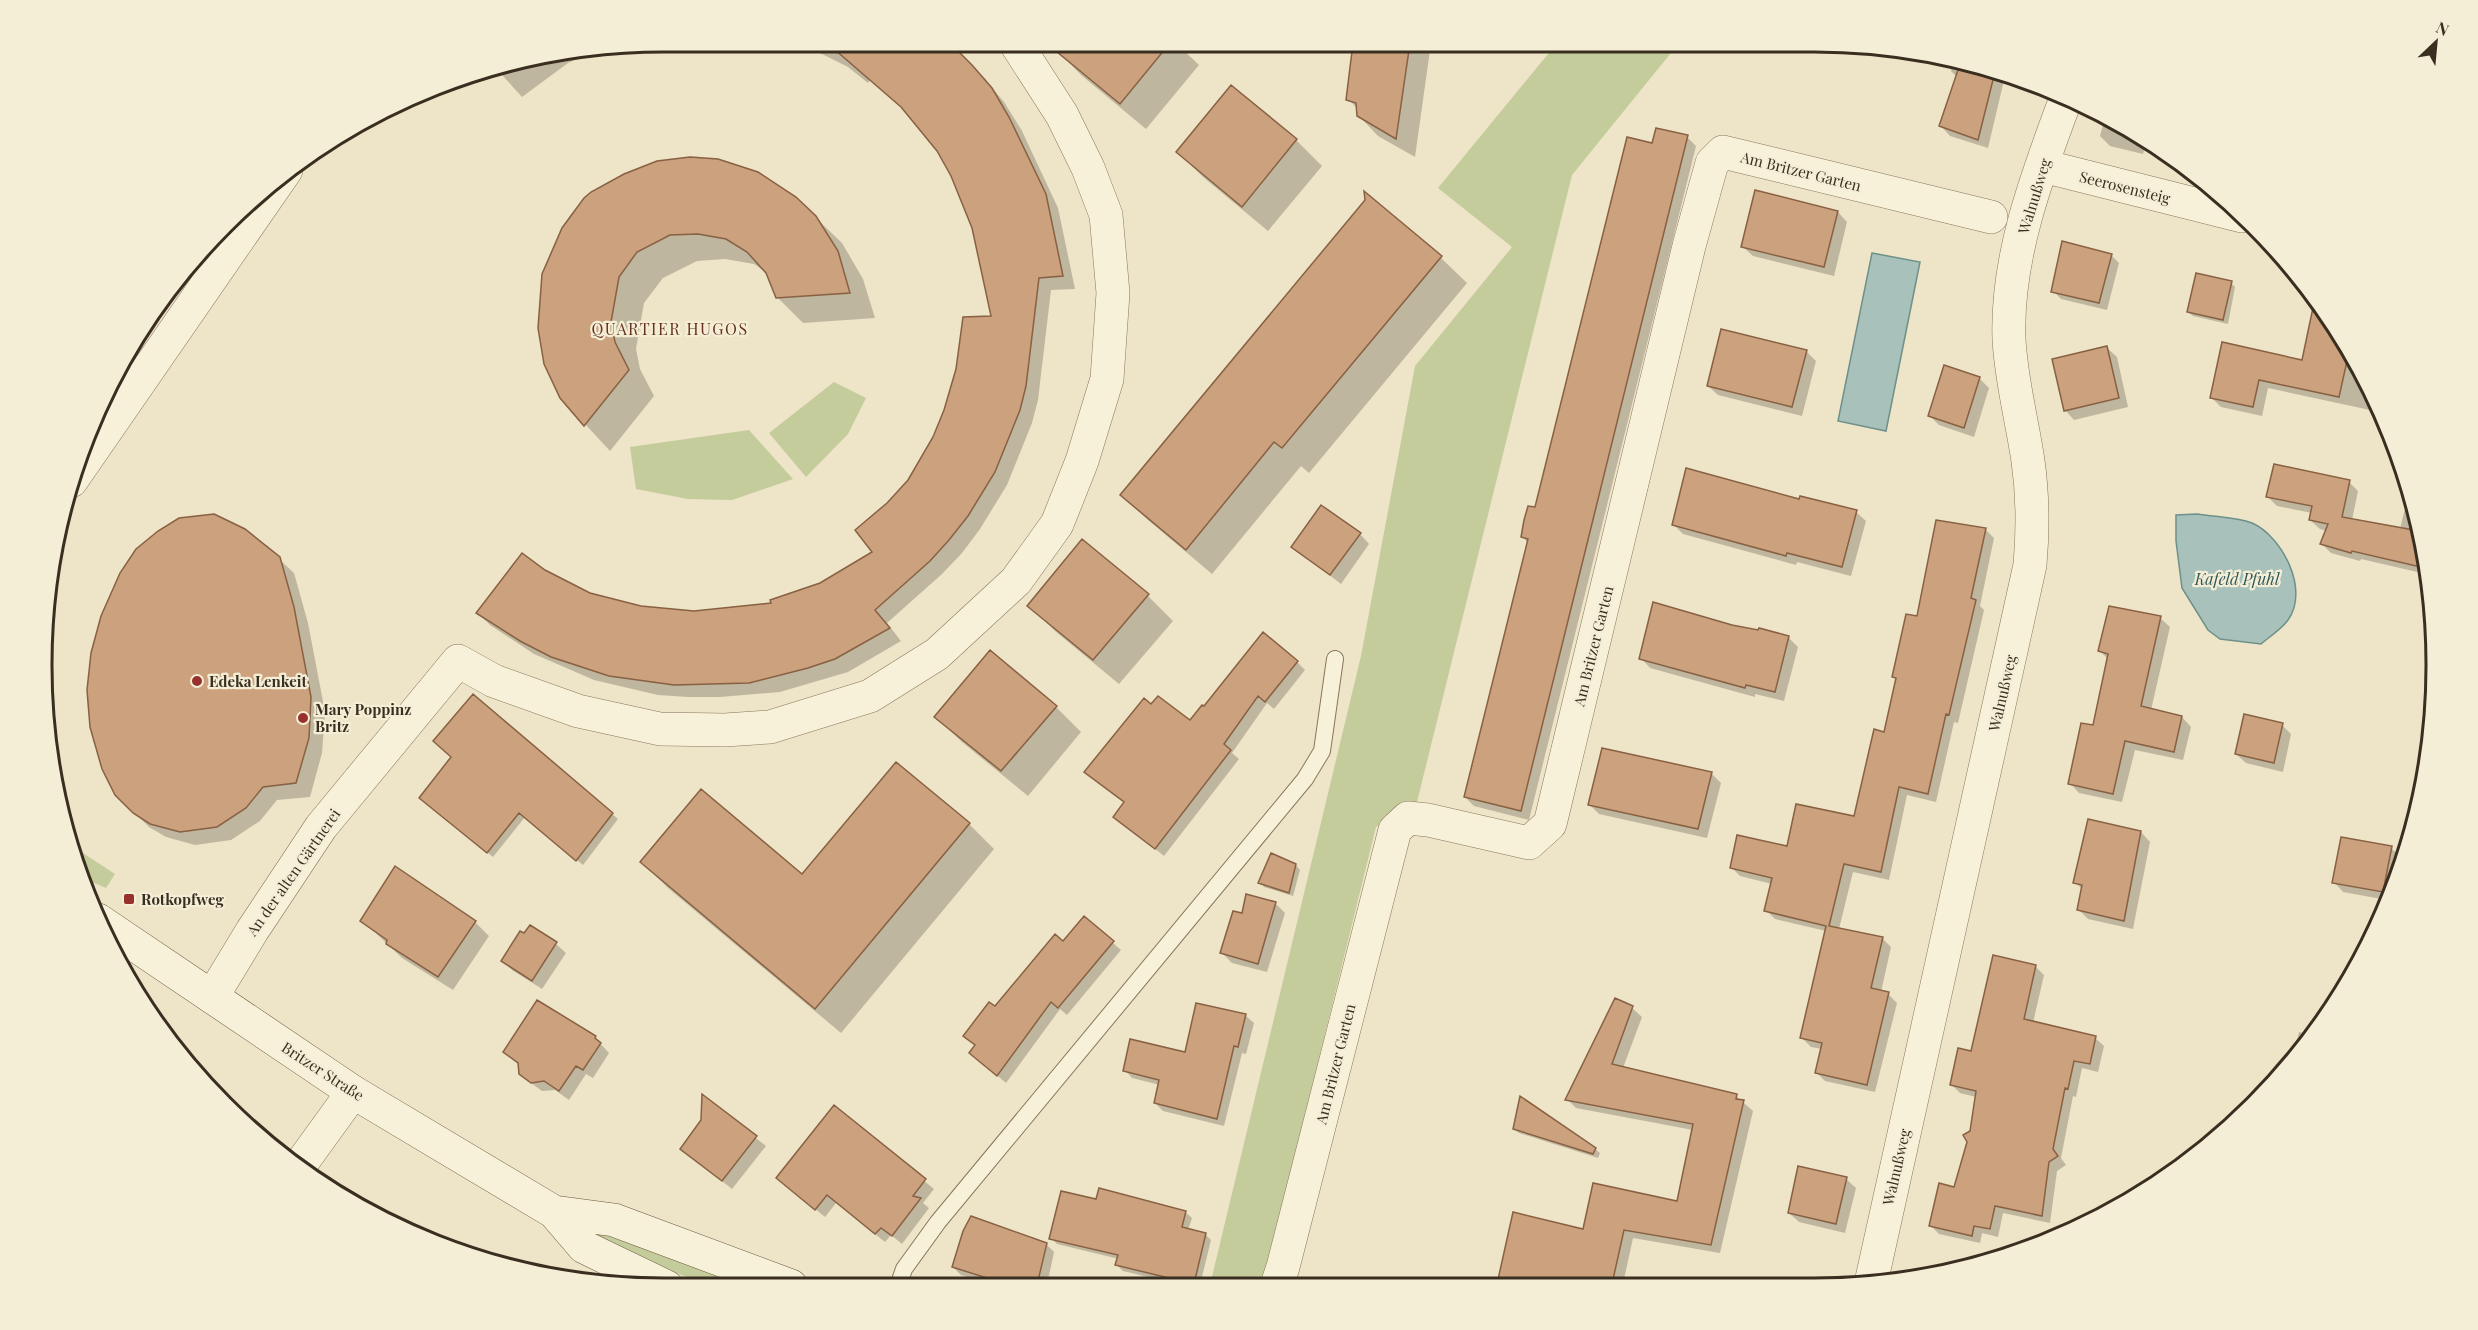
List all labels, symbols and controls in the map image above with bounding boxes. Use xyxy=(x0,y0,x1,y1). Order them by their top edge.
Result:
north arrow xyxy=(2406,12,2466,72)
text: N xyxy=(2433,16,2453,40)
street label: Am Britzer Garten xyxy=(1738,146,1863,196)
street label: Walnußweg xyxy=(2013,156,2055,237)
street label: Seerosensteig xyxy=(2077,166,2173,208)
district label: QUARTIER HUGOS xyxy=(591,318,749,339)
water label: Kafeld Pfuhl xyxy=(2194,568,2280,589)
street label: Am Britzer Garten xyxy=(1568,584,1618,709)
street label: Walnußweg xyxy=(1983,653,2021,734)
place label: Edeka Lenkeit xyxy=(209,671,307,691)
marker: Edeka Lenkeit xyxy=(190,674,204,688)
place label: Mary Poppinz Britz xyxy=(315,699,411,736)
marker: Mary Poppinz Britz xyxy=(296,711,310,725)
street label: An der alten Gärtnerei xyxy=(241,804,345,940)
place label: Rotkopfweg xyxy=(141,889,224,909)
marker: Rotkopfweg xyxy=(122,892,136,906)
street label: Am Britzer Garten xyxy=(1310,1002,1360,1127)
street label: Britzer Straße xyxy=(278,1037,368,1105)
street label: Walnußweg xyxy=(1877,1127,1915,1208)

